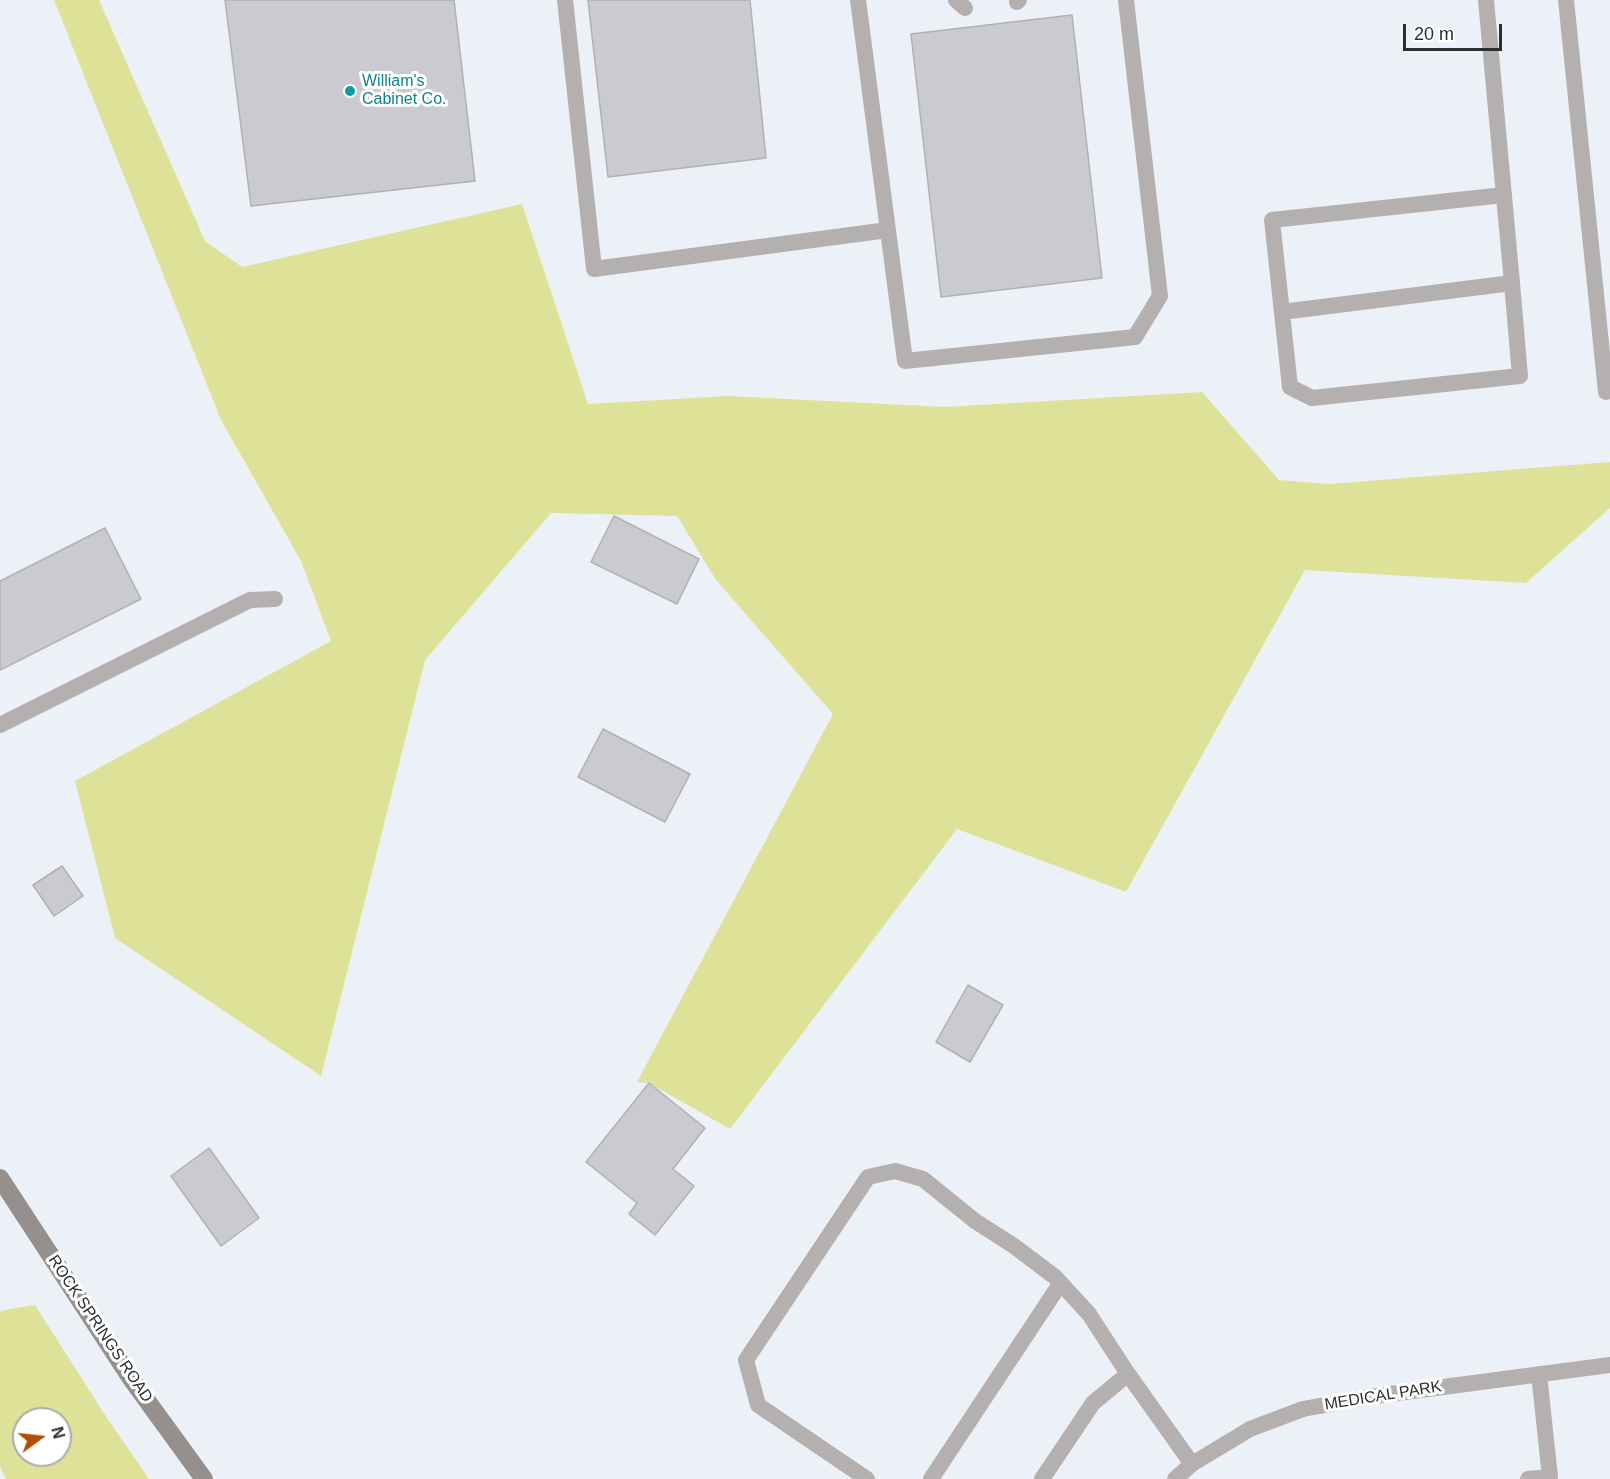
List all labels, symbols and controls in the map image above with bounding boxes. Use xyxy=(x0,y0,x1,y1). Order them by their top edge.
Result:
scale bar xyxy=(1406,12,1505,50)
text: 20 m xyxy=(1414,24,1454,44)
place label: William's Cabinet Co. xyxy=(362,72,446,110)
marker: William's Cabinet Co. xyxy=(343,84,357,98)
street label: ROCK SPRINGS ROAD xyxy=(44,1252,156,1406)
street label: MEDICAL PARK xyxy=(1323,1377,1443,1415)
north arrow xyxy=(12,1407,72,1467)
text: N xyxy=(48,1425,68,1441)

